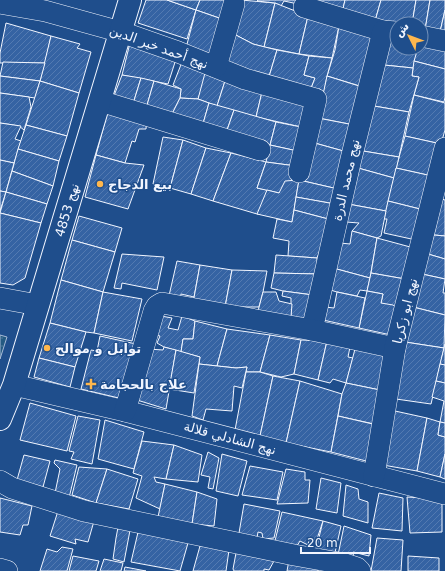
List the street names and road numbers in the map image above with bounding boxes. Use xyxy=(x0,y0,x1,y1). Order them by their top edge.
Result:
street label: نهج أحمد خير الدين xyxy=(107,21,211,73)
street label: نهج محمد الدرة xyxy=(329,138,364,223)
street label: نهج 4853 xyxy=(52,181,83,239)
street label: نهج ابو زكريا xyxy=(390,276,421,346)
street label: نهج الشادلي قلالة xyxy=(182,418,278,458)

